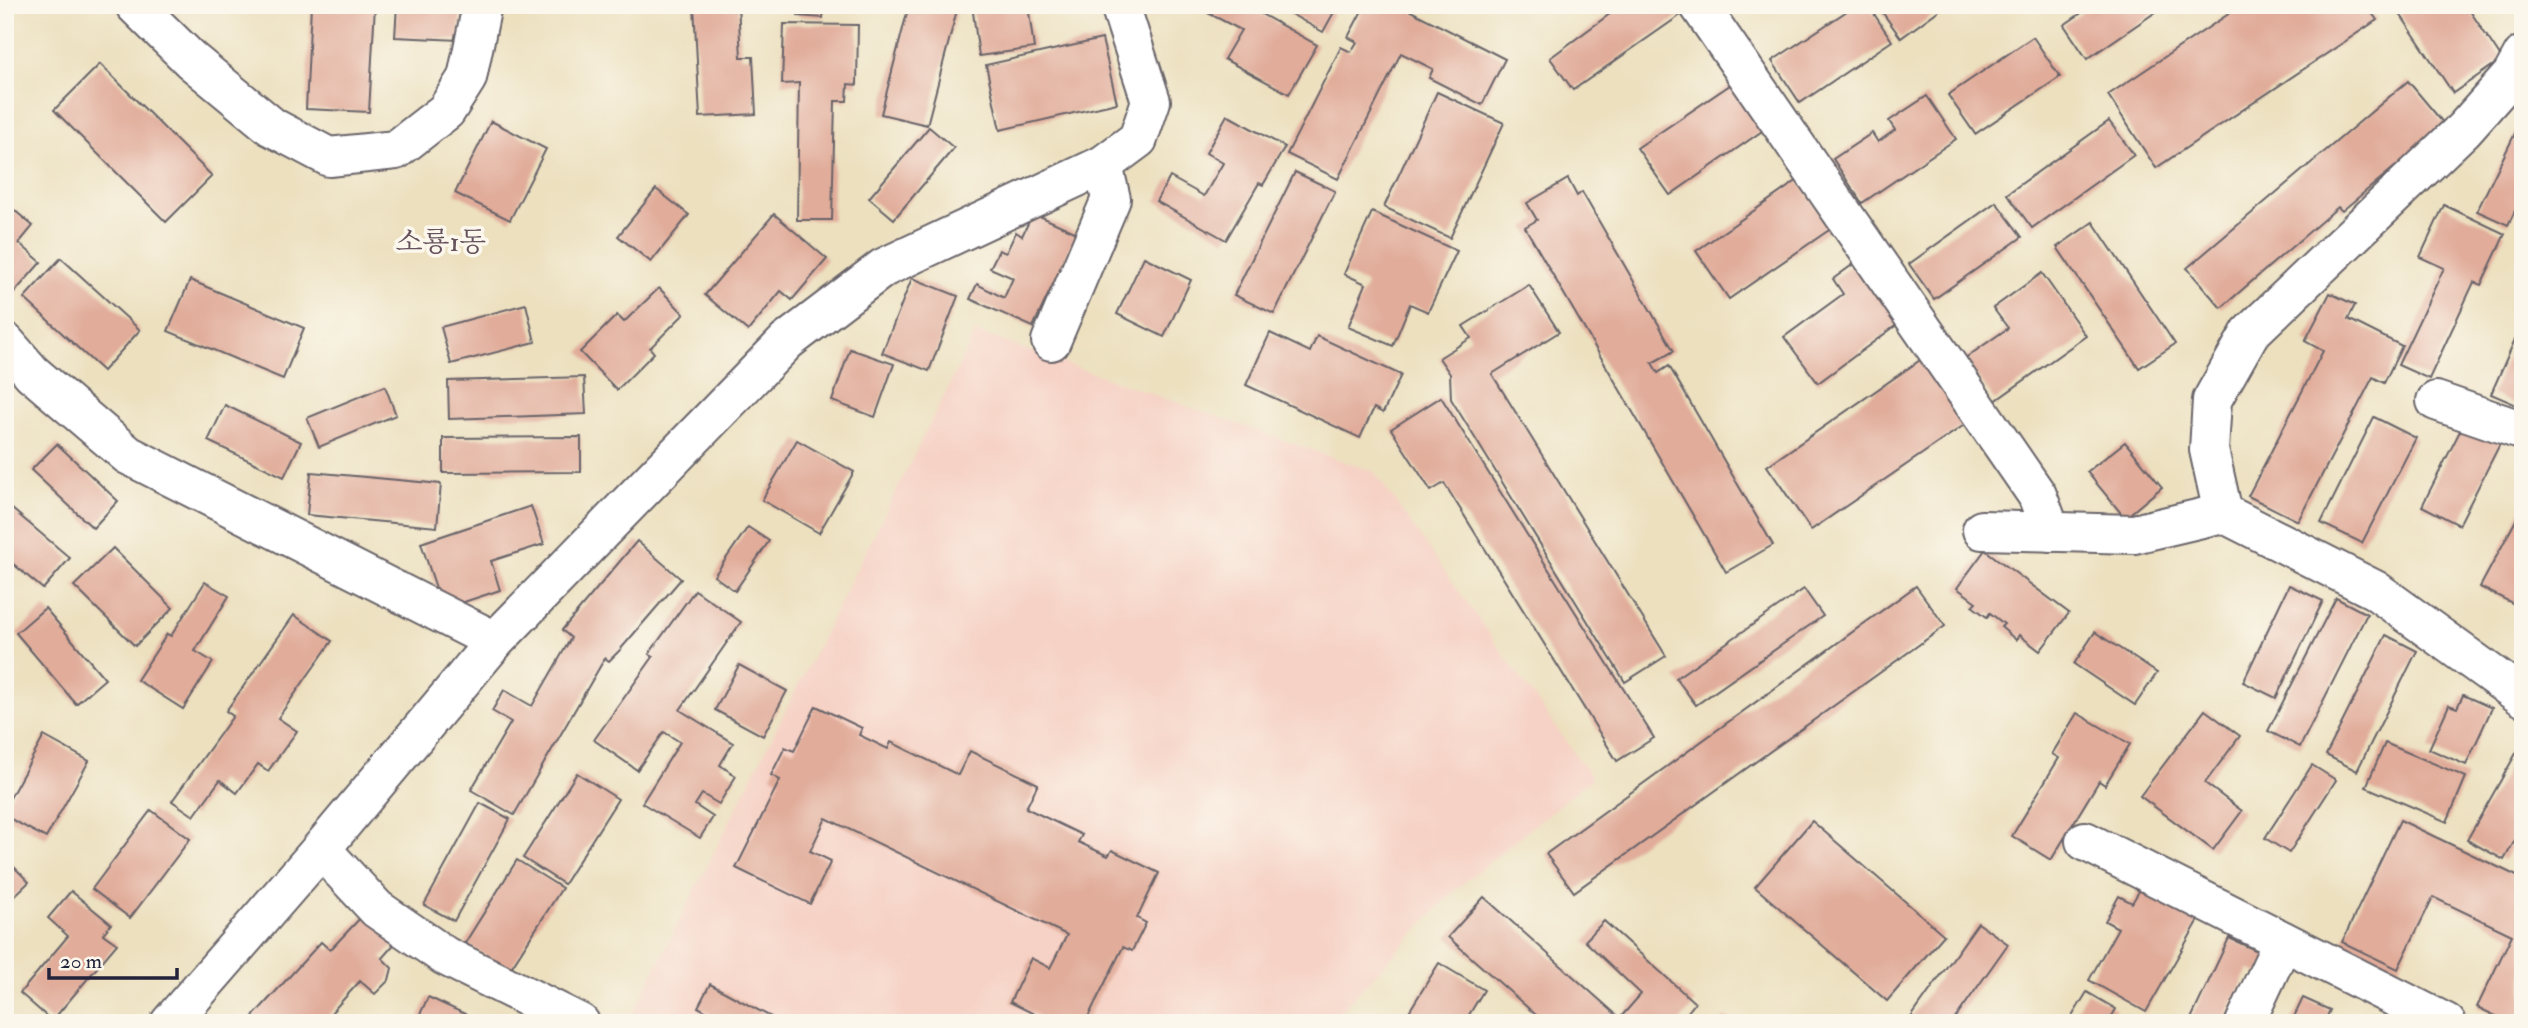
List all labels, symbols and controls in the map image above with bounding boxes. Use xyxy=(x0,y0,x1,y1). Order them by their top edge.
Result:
district label: 소룡1동 xyxy=(395,225,487,260)
scale bar xyxy=(49,937,177,981)
text: 20 m xyxy=(60,948,102,975)

